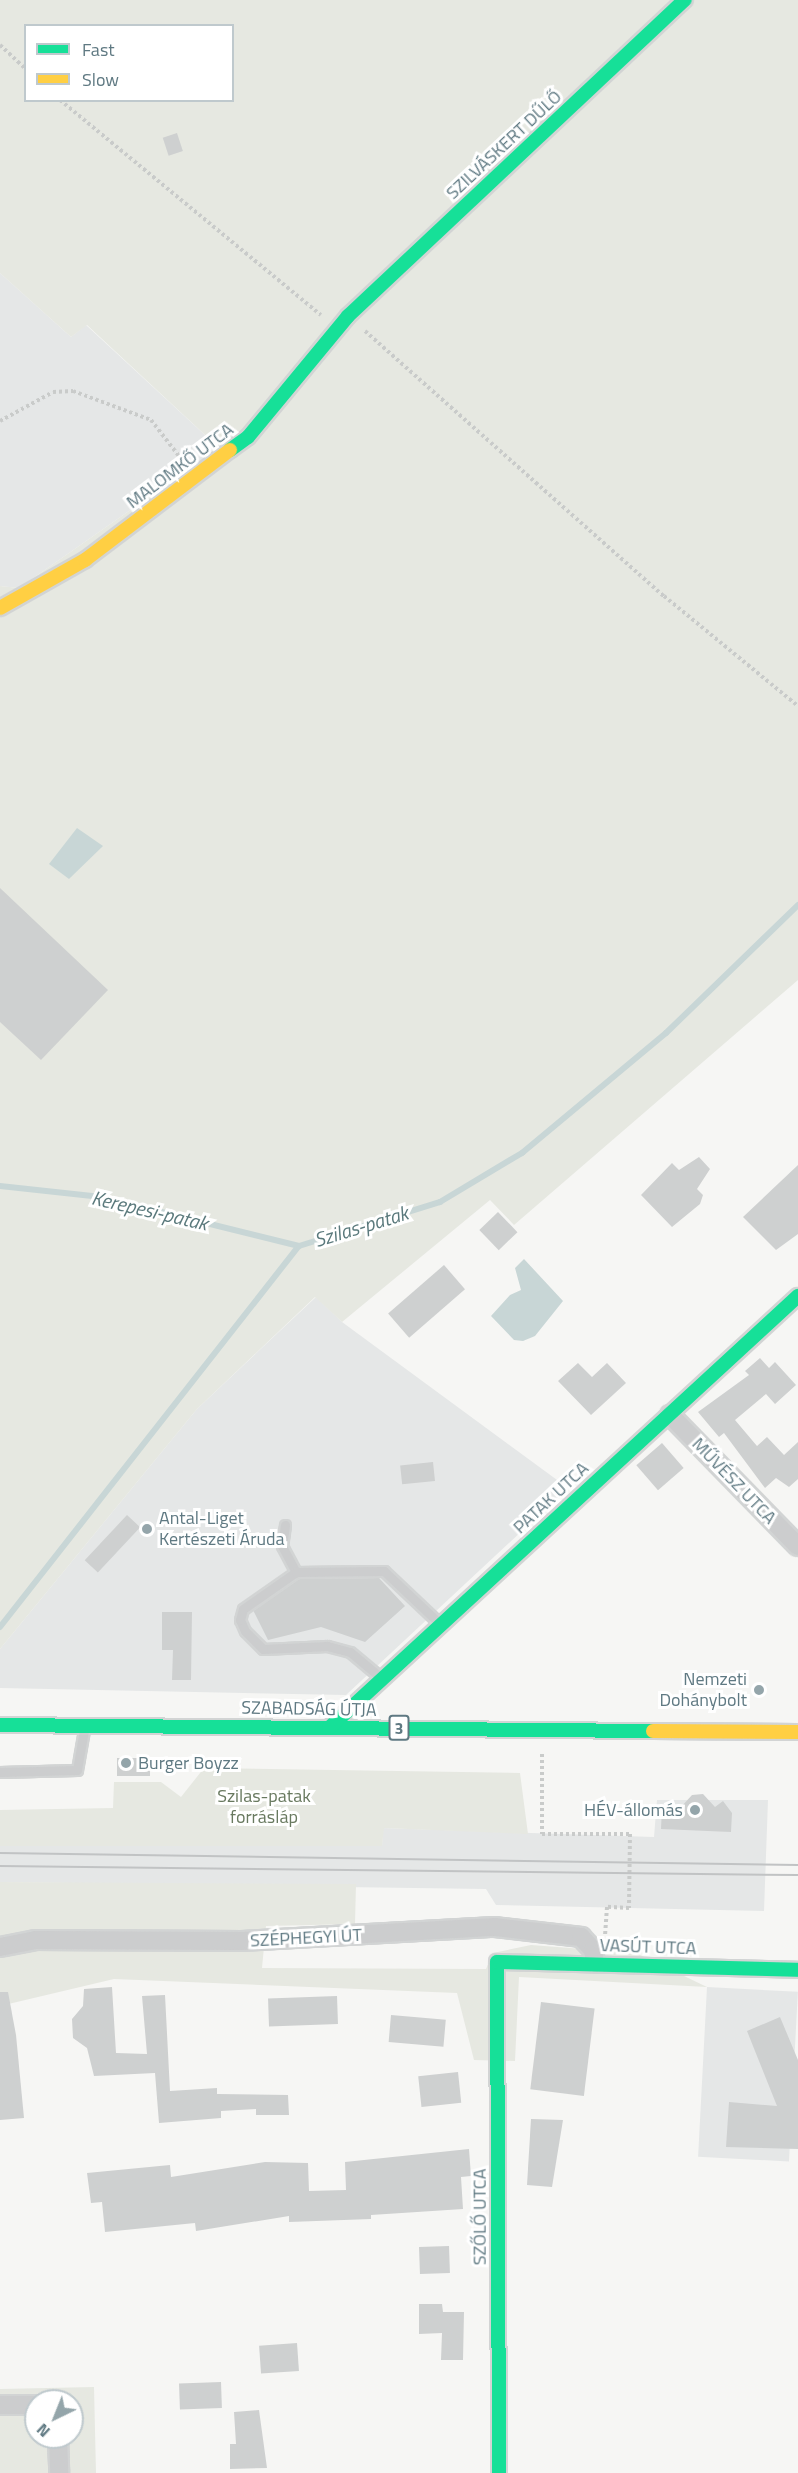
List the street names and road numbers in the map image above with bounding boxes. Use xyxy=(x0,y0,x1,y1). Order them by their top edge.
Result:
street label: SZILVÁSKERT DŰLŐ xyxy=(442,86,566,204)
street label: MALOMKŐ UTCA xyxy=(122,419,238,513)
street label: MŰVÉSZ UTCA xyxy=(687,1433,781,1529)
street label: PATAK UTCA xyxy=(509,1458,593,1538)
street label: SZABADSÁG ÚTJA xyxy=(241,1697,377,1721)
road number: 3 xyxy=(388,1715,410,1741)
street label: SZÉPHEGYI ÚT xyxy=(250,1924,362,1952)
street label: VASÚT UTCA xyxy=(599,1935,697,1959)
street label: SZŐLŐ UTCA xyxy=(469,2169,491,2265)

